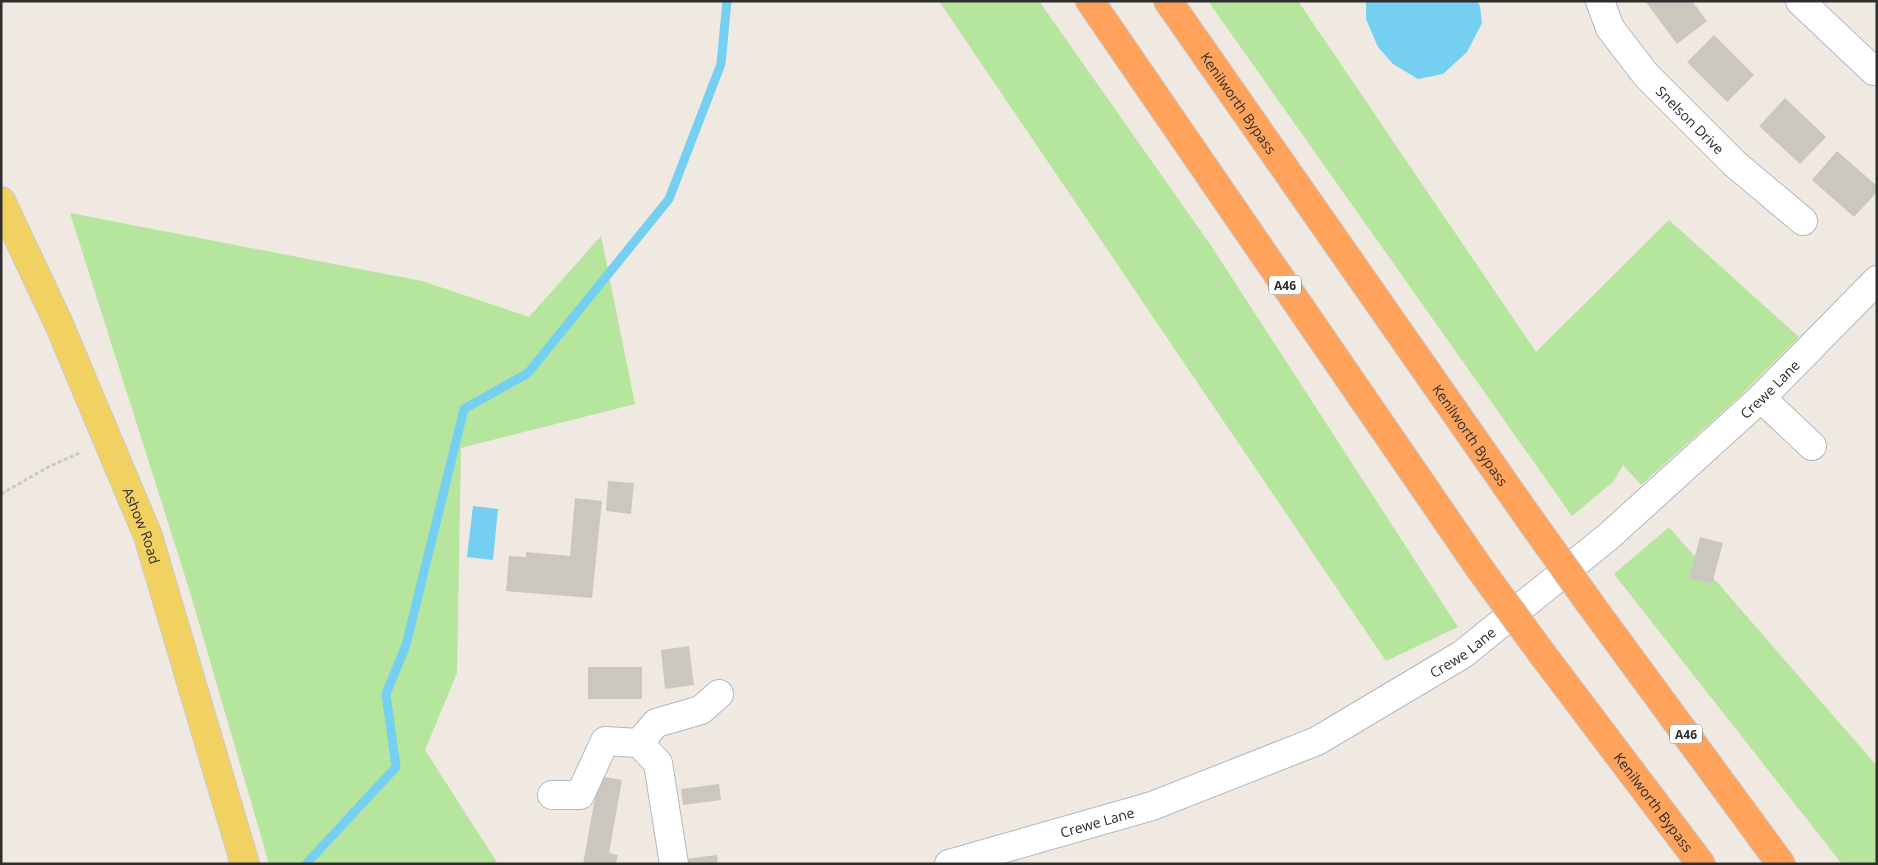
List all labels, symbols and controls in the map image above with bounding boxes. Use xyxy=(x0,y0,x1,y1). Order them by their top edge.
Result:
street label: Kenilworth Bypass xyxy=(1197,48,1281,158)
street label: Snelson Drive xyxy=(1652,81,1729,158)
road number: A46 xyxy=(1269,276,1301,294)
street label: Crewe Lane xyxy=(1736,355,1803,422)
street label: Kenilworth Bypass xyxy=(1429,380,1513,490)
street label: Ashow Road xyxy=(119,484,165,566)
street label: Crewe Lane xyxy=(1426,622,1499,681)
road number: A46 xyxy=(1670,724,1702,744)
street label: Kenilworth Bypass xyxy=(1610,748,1698,856)
street label: Crewe Lane xyxy=(1058,802,1137,841)

